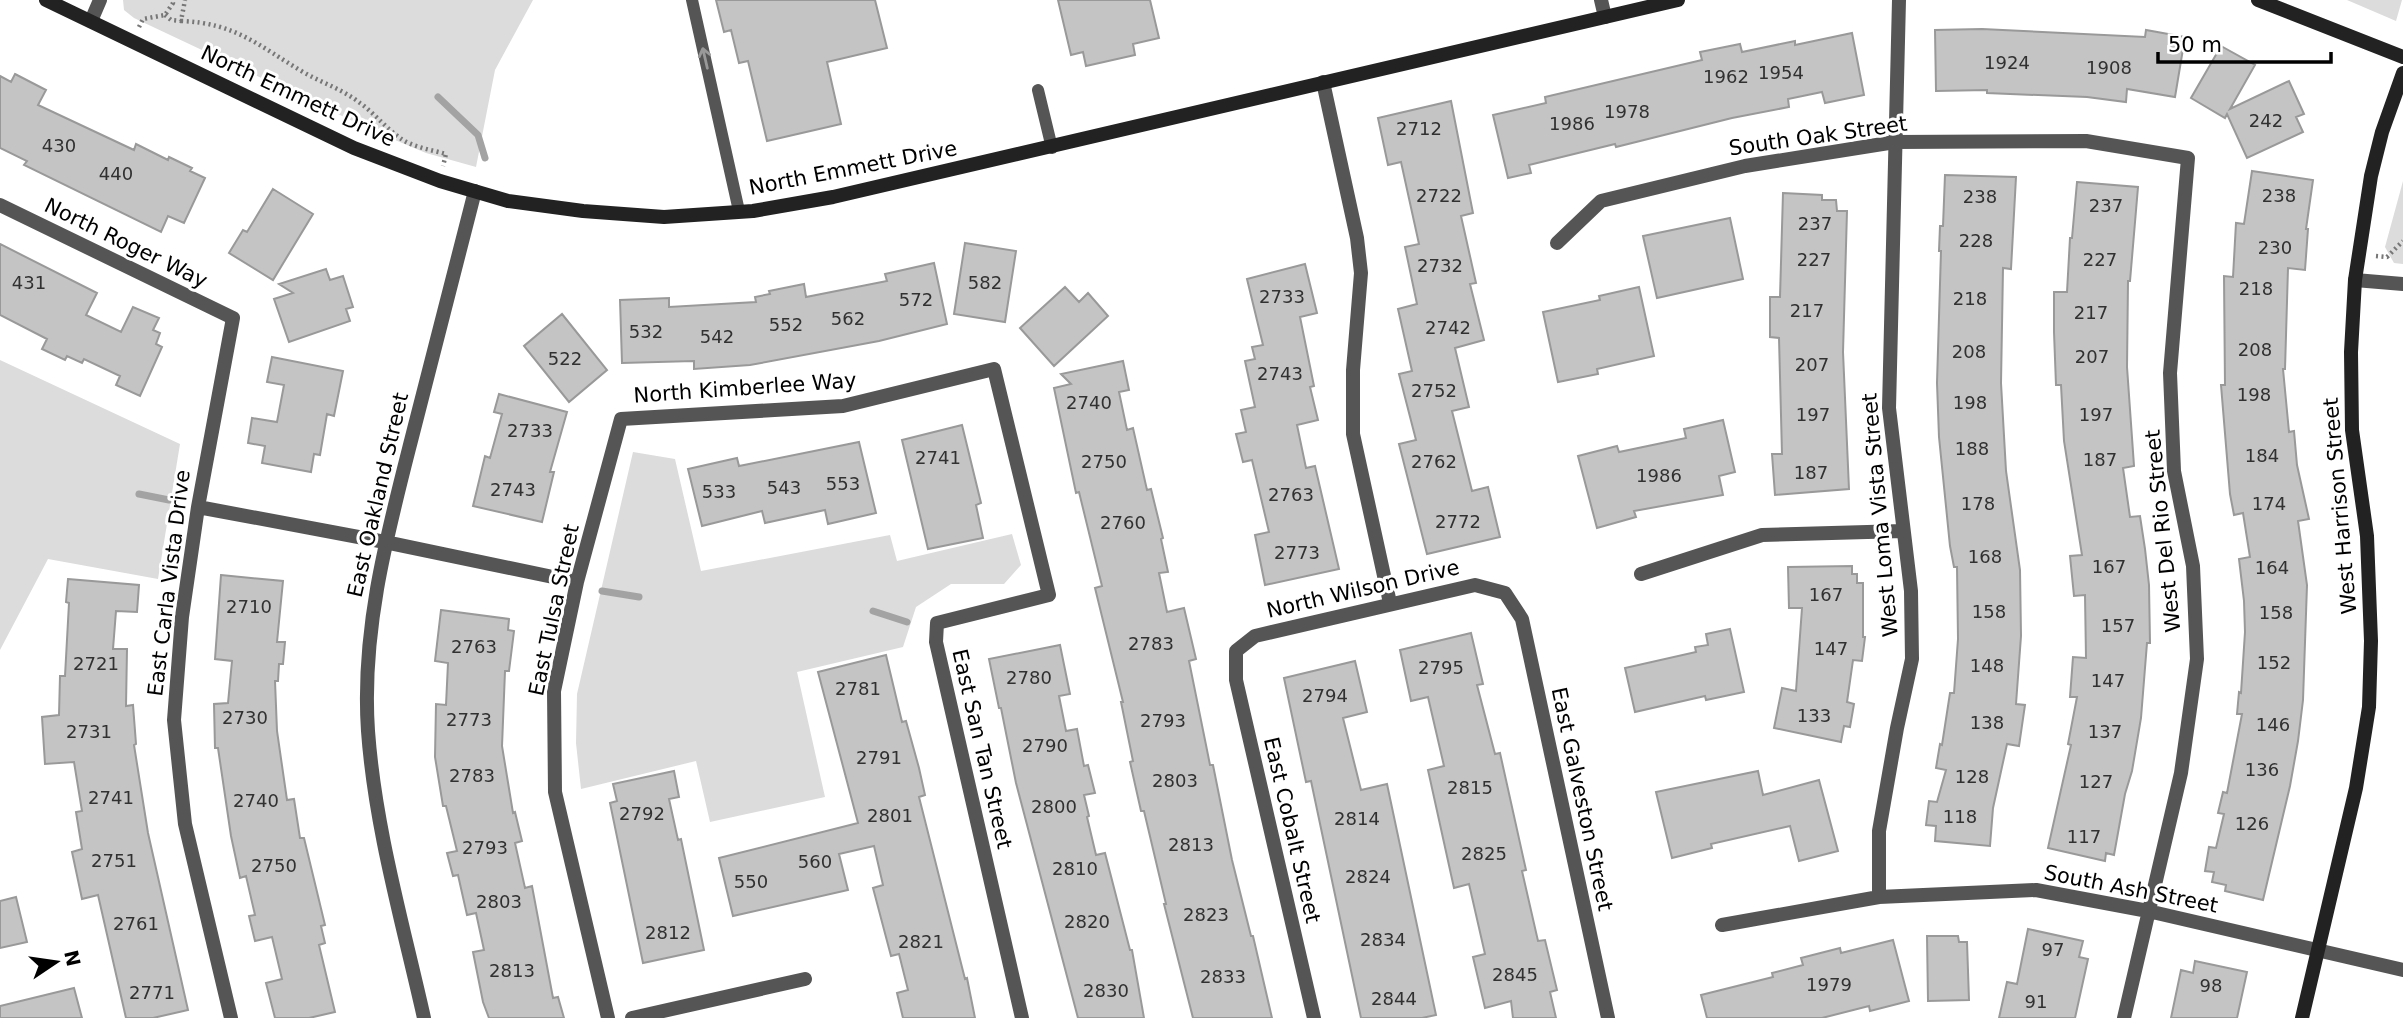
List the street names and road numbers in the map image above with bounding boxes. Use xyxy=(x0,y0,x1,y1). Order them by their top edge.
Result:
street label: North Emmett Drive xyxy=(197,40,399,152)
street label: South Oak Street xyxy=(1727,112,1909,160)
street label: North Emmett Drive xyxy=(747,136,959,200)
street label: North Roger Way xyxy=(41,193,211,293)
street label: North Kimberlee Way xyxy=(633,368,857,408)
street label: East Oakland Street xyxy=(343,390,413,600)
street label: West Loma Vista Street xyxy=(1857,392,1903,638)
street label: West Harrison Street xyxy=(2319,397,2361,615)
street label: West Del Rio Street xyxy=(2140,428,2186,634)
street label: East Carla Vista Drive xyxy=(143,468,195,698)
street label: East Tulsa Street xyxy=(524,522,584,698)
street label: North Wilson Drive xyxy=(1264,555,1462,623)
street label: East San Tan Street xyxy=(947,647,1017,851)
street label: East Galveston Street xyxy=(1547,685,1617,913)
street label: East Cobalt Street xyxy=(1259,735,1325,925)
street label: South Ash Street xyxy=(2042,860,2220,918)

